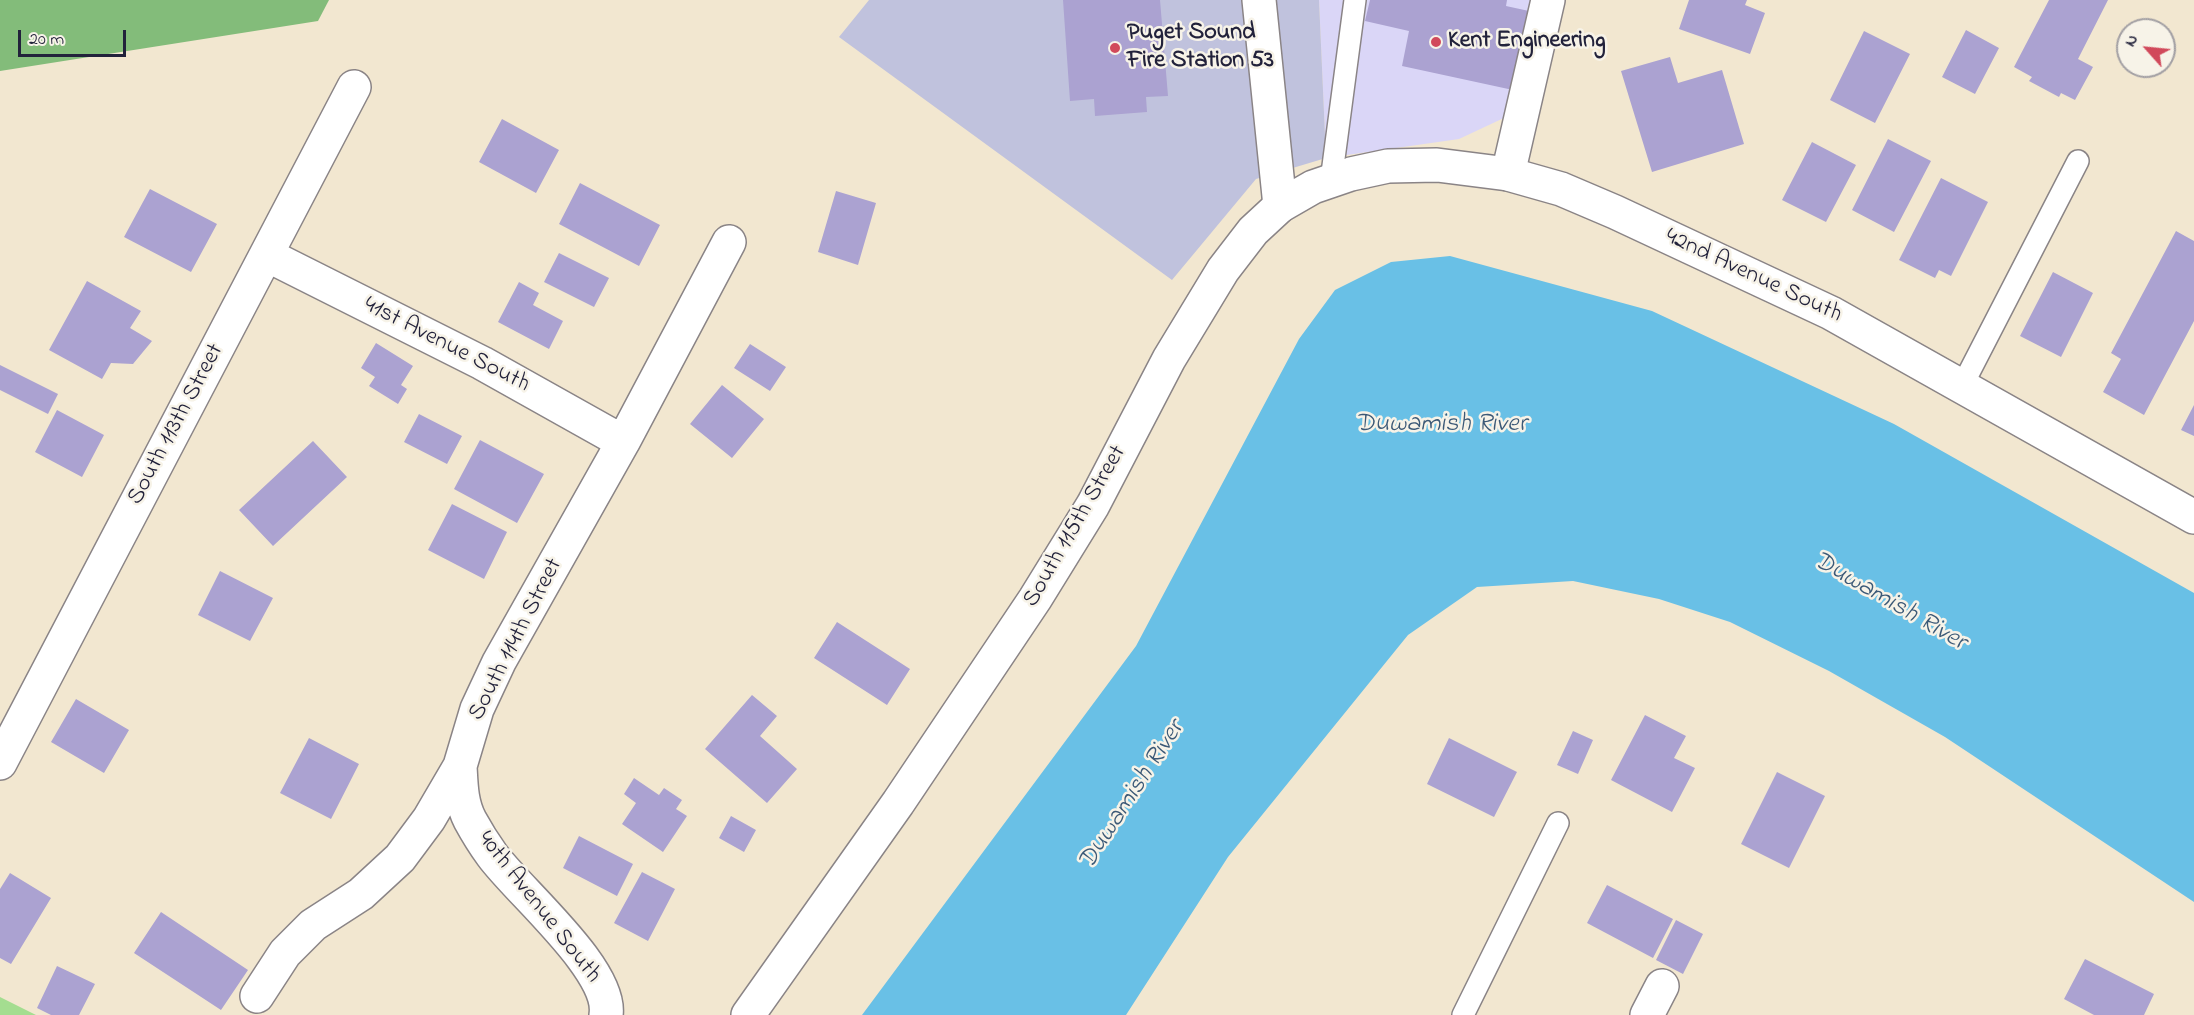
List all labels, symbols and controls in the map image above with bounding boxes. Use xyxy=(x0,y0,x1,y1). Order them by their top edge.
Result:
scale bar xyxy=(21,18,129,56)
north arrow xyxy=(2116,18,2176,78)
place label: Puget Sound Fire Station 53 xyxy=(1127,20,1274,76)
text: 20 m xyxy=(29,27,64,53)
place label: Kent Engineering xyxy=(1448,28,1606,56)
text: N xyxy=(2119,30,2145,51)
marker: Kent Engineering xyxy=(1429,35,1443,49)
marker: Puget Sound Fire Station 53 xyxy=(1108,41,1122,55)
street label: 42nd Avenue South xyxy=(1660,223,1846,331)
street label: 41st Avenue South xyxy=(358,292,534,400)
street label: South 113th Street xyxy=(122,340,232,510)
water label: Duwamish River xyxy=(1355,410,1527,442)
street label: South 115th Street xyxy=(1018,441,1134,613)
water label: Duwamish River xyxy=(1807,547,1971,659)
street label: South 114th Street xyxy=(464,554,570,726)
water label: Duwamish River xyxy=(1073,716,1193,876)
street label: 40th Avenue South xyxy=(470,826,606,990)

